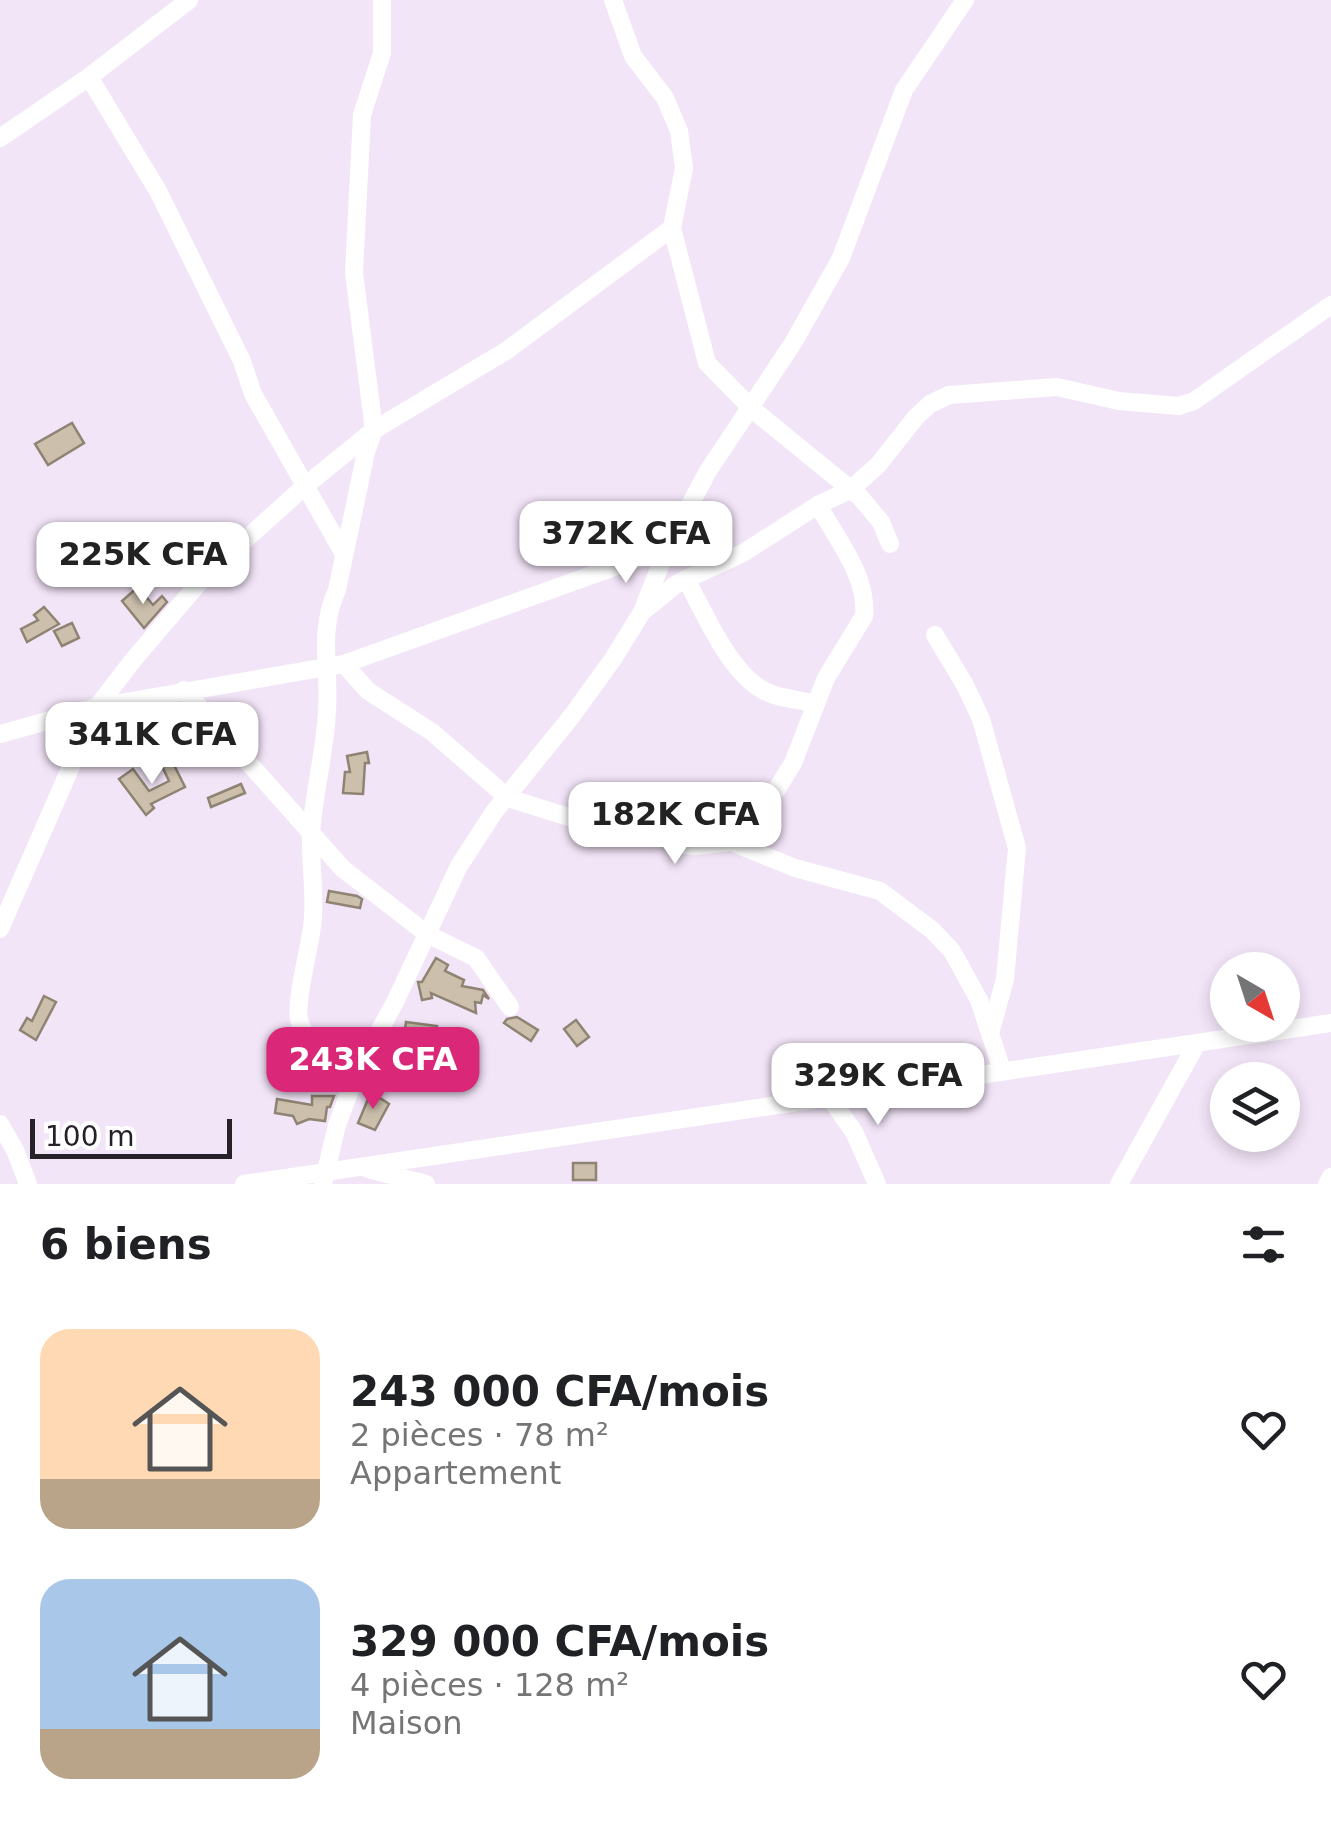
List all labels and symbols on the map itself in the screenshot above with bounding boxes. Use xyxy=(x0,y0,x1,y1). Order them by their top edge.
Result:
pin: 372K CFA xyxy=(523,501,729,586)
pin: 225K CFA xyxy=(40,522,246,607)
pin: 341K CFA xyxy=(49,702,255,787)
pin: 182K CFA xyxy=(572,782,778,867)
north arrow xyxy=(1210,952,1300,1042)
pin: 243K CFA xyxy=(270,1027,476,1112)
pin: 329K CFA xyxy=(775,1043,981,1128)
scale bar xyxy=(30,1114,232,1158)

